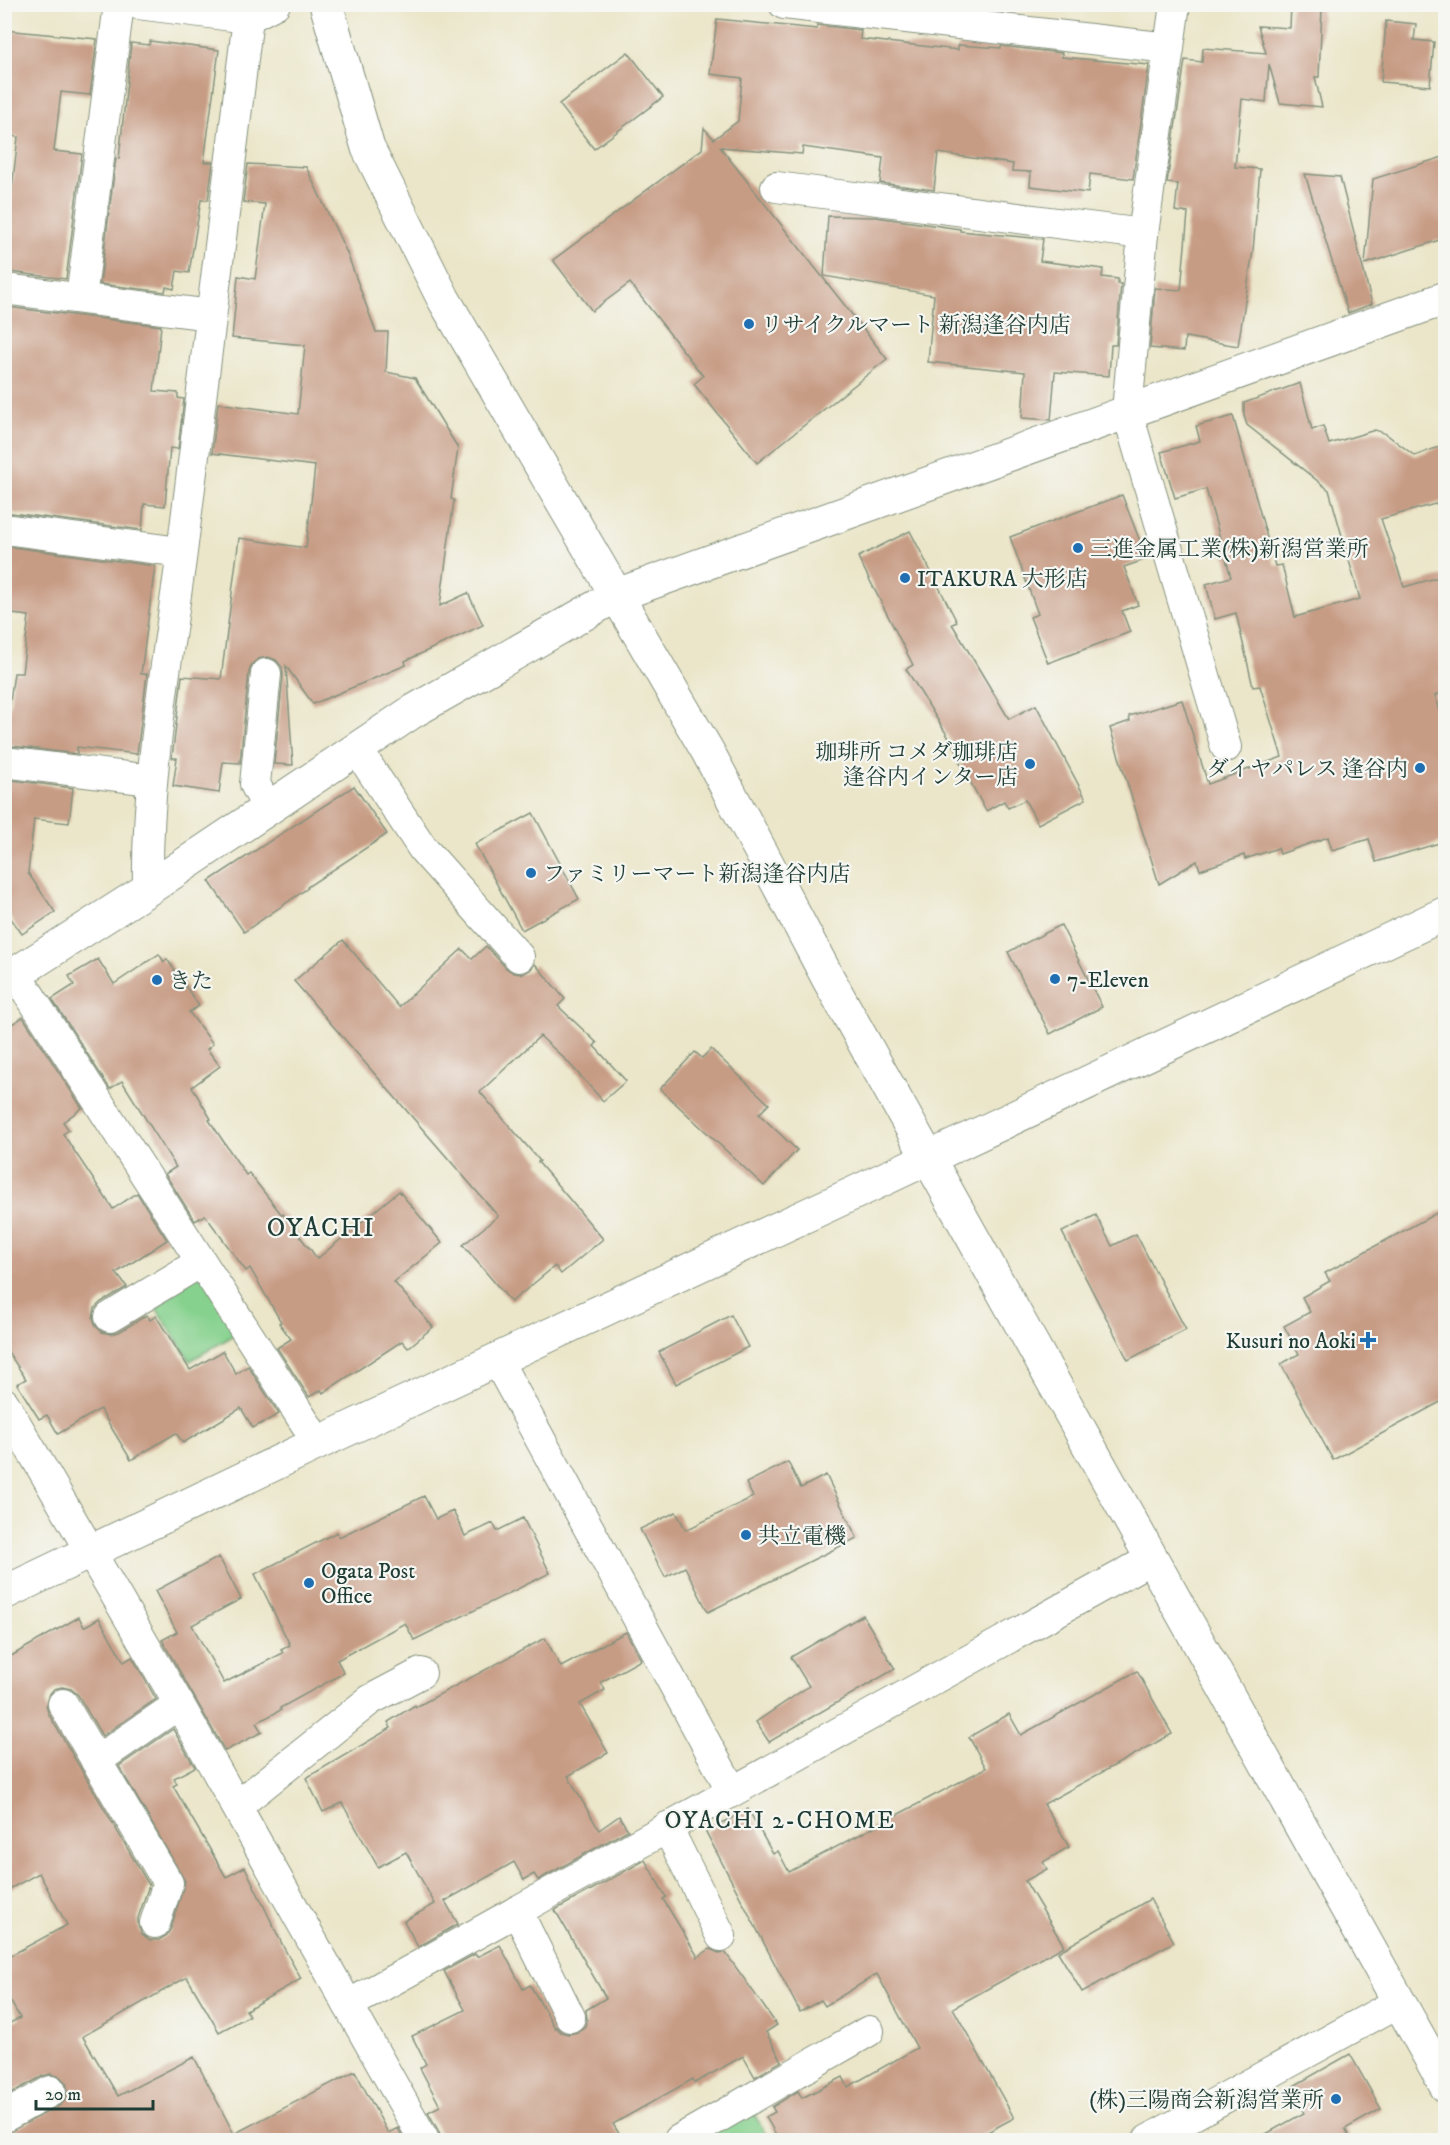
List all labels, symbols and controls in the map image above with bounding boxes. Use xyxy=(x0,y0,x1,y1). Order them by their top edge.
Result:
place label: リサイクルマート 新潟逢谷内店 xyxy=(761,312,1071,339)
marker: リサイクルマート 新潟逢谷内店 xyxy=(742,317,756,331)
place label: 三進金属工業(株)新潟営業所 xyxy=(1090,536,1369,563)
marker: 三進金属工業(株)新潟営業所 xyxy=(1071,541,1085,555)
place label: ITAKURA 大形店 xyxy=(917,566,1088,593)
marker: ITAKURA 大形店 xyxy=(898,571,912,585)
place label: 珈琲所 コメダ珈琲店 逢谷内インター店 xyxy=(815,739,1018,791)
place label: ダイヤパレス 逢谷内 xyxy=(1206,756,1408,783)
marker: 珈琲所 コメダ珈琲店 逢谷内インター店 xyxy=(1023,757,1037,771)
marker: ダイヤパレス 逢谷内 xyxy=(1413,761,1427,775)
place label: ファミリーマート新潟逢谷内店 xyxy=(543,861,851,888)
marker: ファミリーマート新潟逢谷内店 xyxy=(524,866,538,880)
place label: 7-Eleven xyxy=(1067,967,1149,994)
place label: きた xyxy=(169,968,213,995)
marker: 7-Eleven xyxy=(1048,972,1062,986)
marker: きた xyxy=(150,973,164,987)
district label: OYACHI xyxy=(267,1212,375,1245)
place label: Kusuri no Aoki xyxy=(1226,1328,1356,1355)
marker: Kusuri no Aoki xyxy=(1361,1333,1375,1347)
place label: 共立電機 xyxy=(758,1523,846,1550)
marker: 共立電機 xyxy=(739,1528,753,1542)
place label: Ogata Post Office xyxy=(321,1558,415,1610)
marker: Ogata Post Office xyxy=(302,1576,316,1590)
district label: OYACHI 2-CHOME xyxy=(664,1806,896,1836)
scale bar xyxy=(36,2073,153,2111)
text: 20 m xyxy=(45,2084,81,2106)
place label: (株)三陽商会新潟営業所 xyxy=(1089,2087,1324,2114)
marker: (株)三陽商会新潟営業所 xyxy=(1329,2092,1343,2106)

